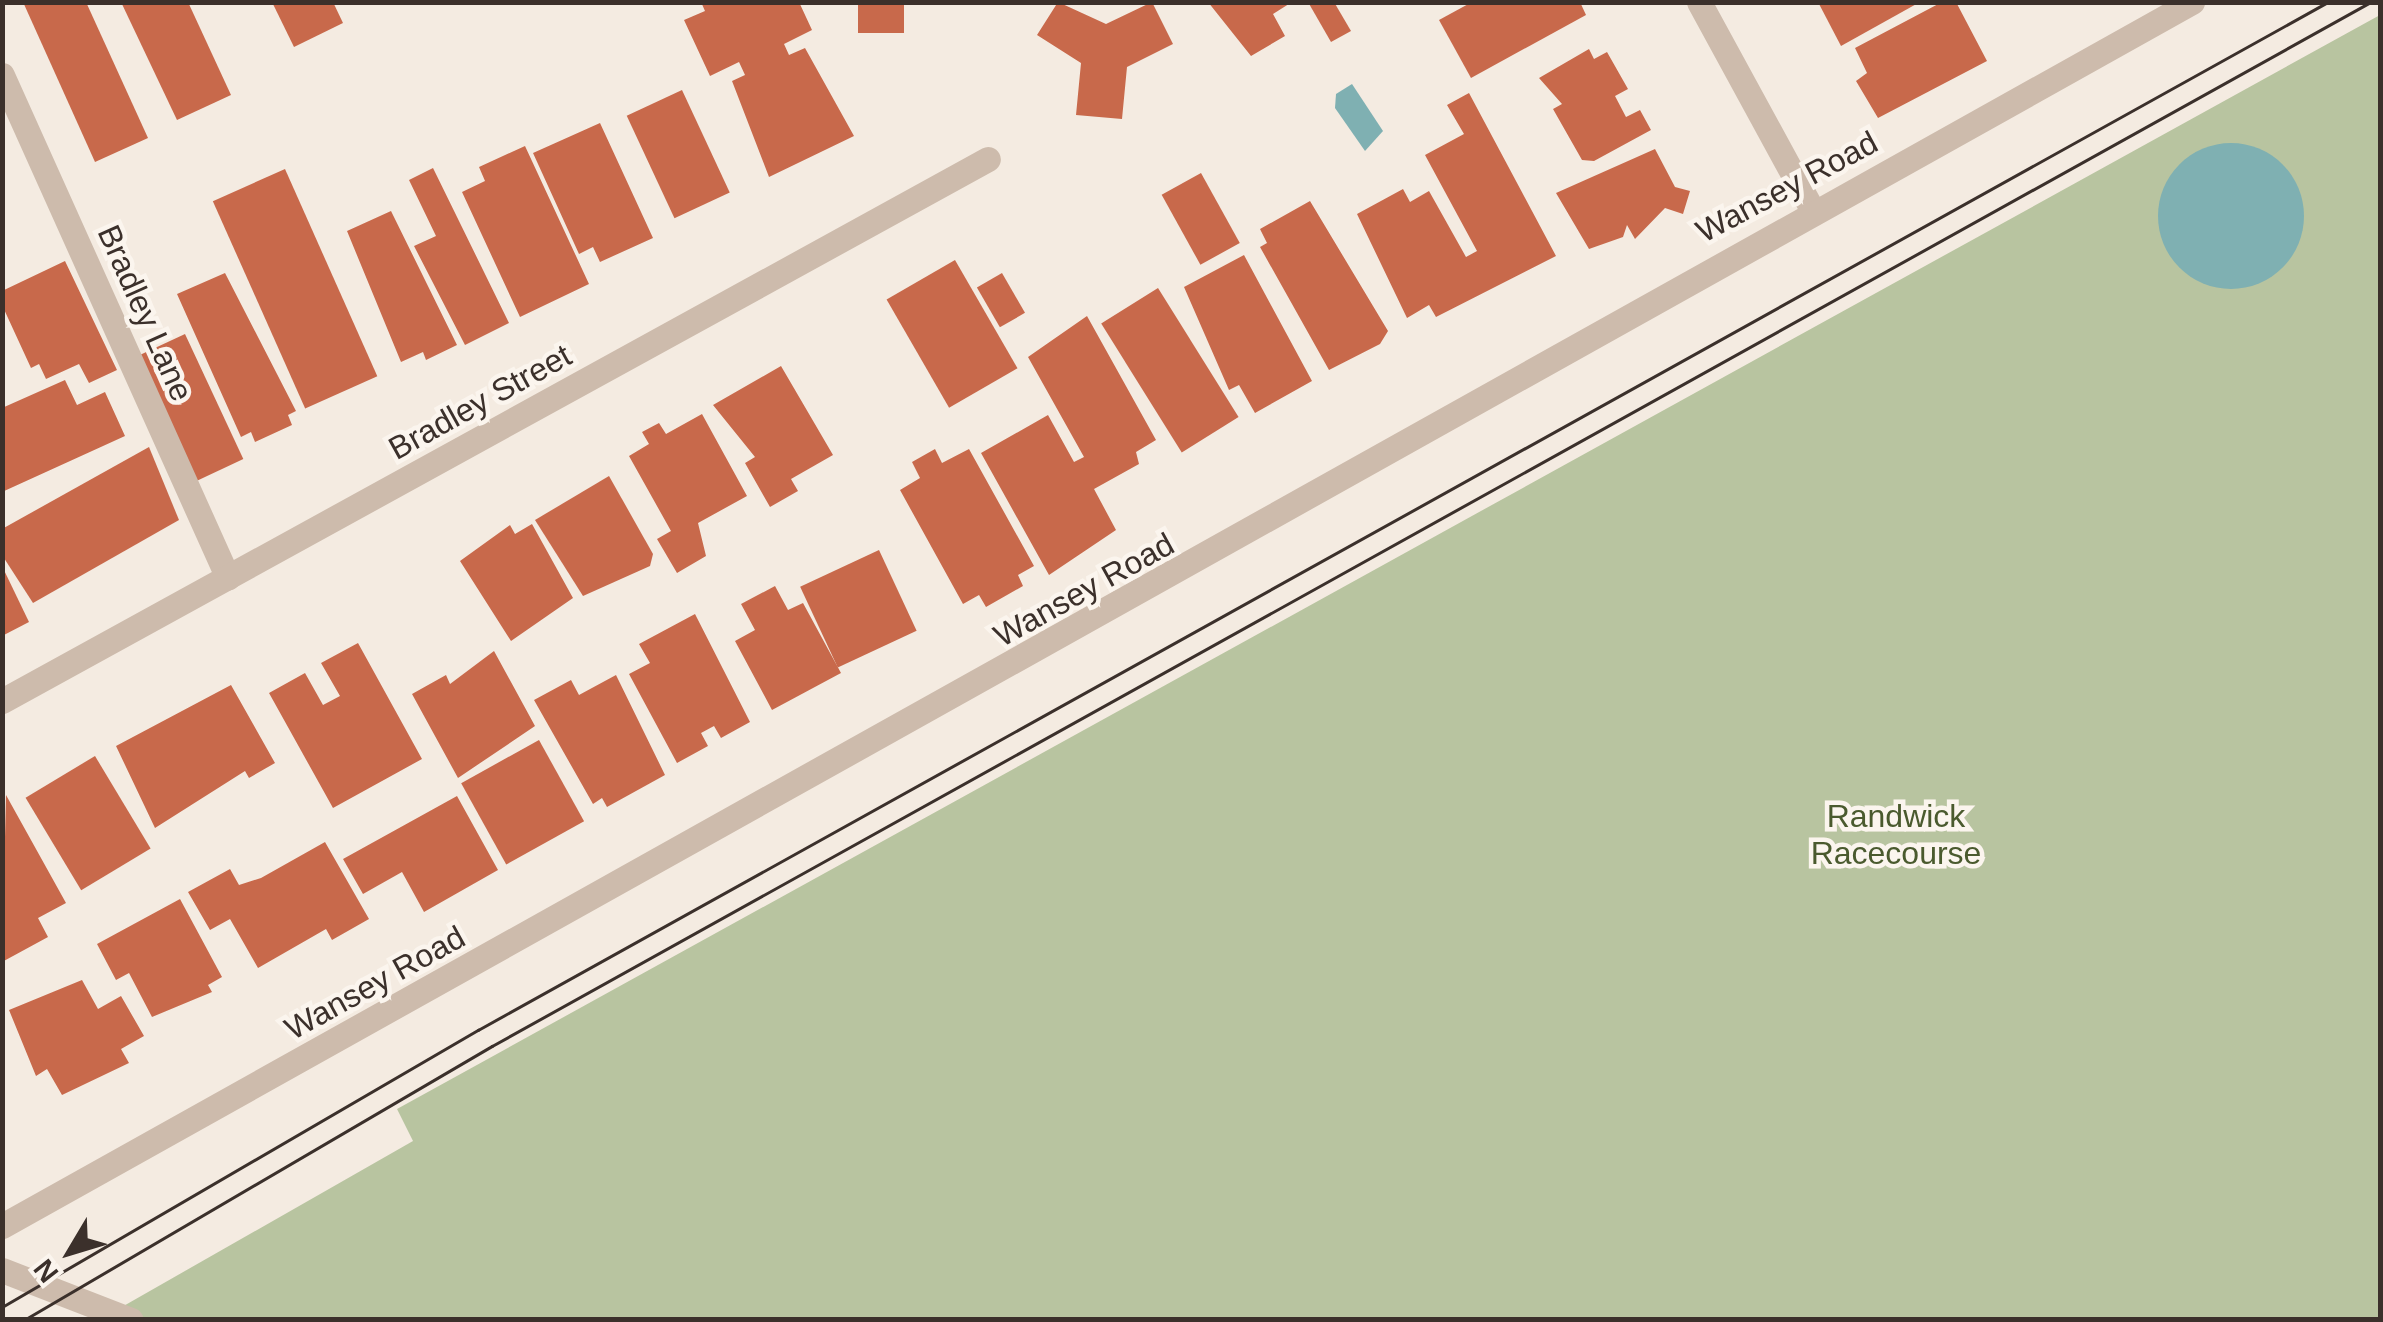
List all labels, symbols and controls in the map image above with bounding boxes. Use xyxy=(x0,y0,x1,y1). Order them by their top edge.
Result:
street label: Wansey Road xyxy=(1690,123,1884,251)
street label: Bradley Lane xyxy=(89,219,201,407)
street label: Bradley Street xyxy=(382,336,578,468)
street label: Wansey Road xyxy=(987,525,1181,655)
park label: Randwick Racecourse xyxy=(1811,798,1981,873)
street label: Wansey Road xyxy=(278,918,472,1048)
north arrow xyxy=(20,1202,120,1302)
text: N xyxy=(28,1253,64,1288)

